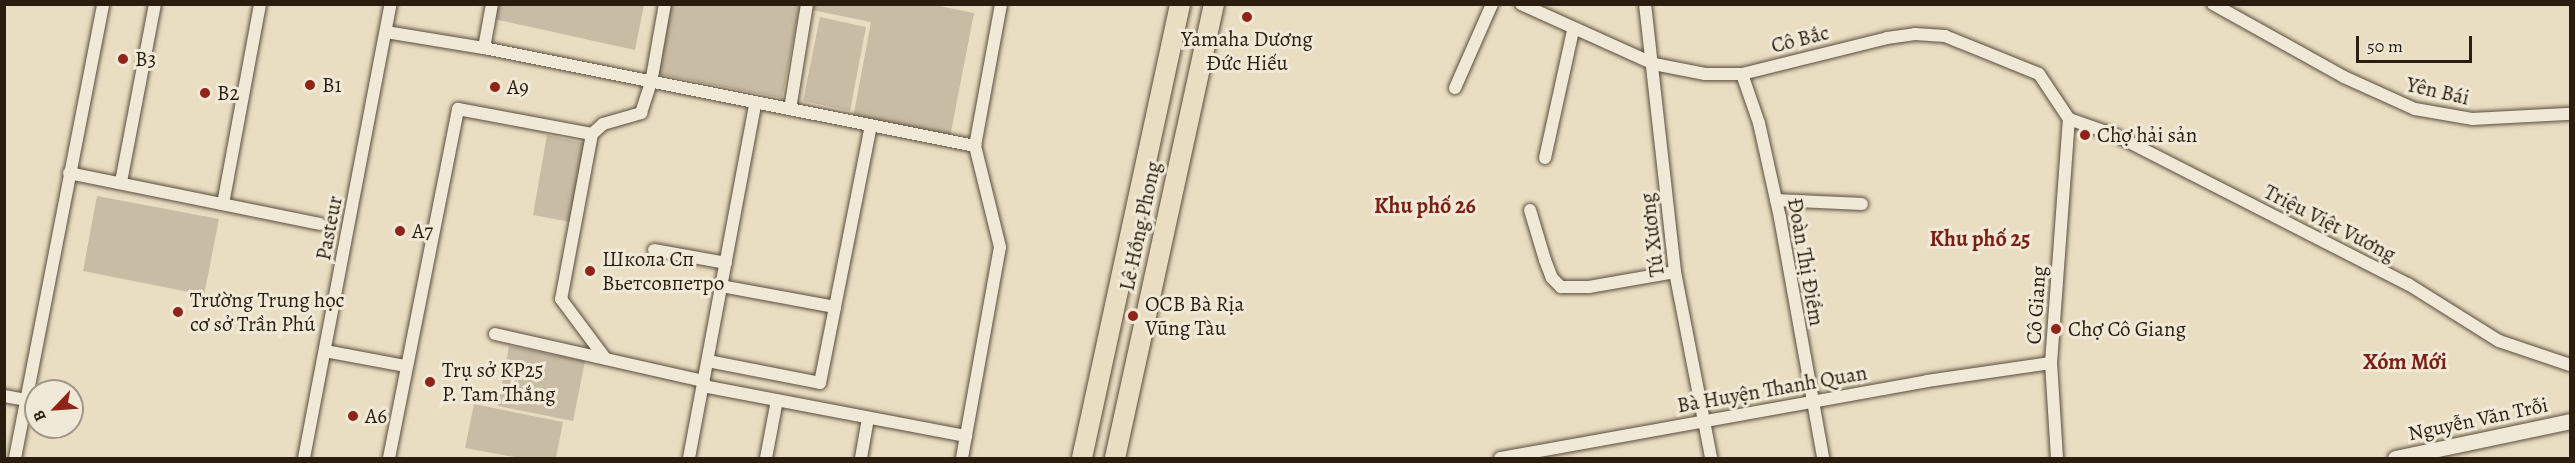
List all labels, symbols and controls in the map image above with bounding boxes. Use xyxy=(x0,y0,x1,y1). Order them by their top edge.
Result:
marker: Yamaha Dương Đức Hiếu xyxy=(1240,10,1254,24)
street label: Cô Bắc xyxy=(1769,20,1831,58)
scale bar xyxy=(2359,24,2474,62)
place label: Yamaha Dương Đức Hiếu xyxy=(1181,26,1313,76)
text: 50 m xyxy=(2367,34,2403,58)
place label: B3 xyxy=(135,46,156,72)
marker: B3 xyxy=(116,52,130,66)
place label: B1 xyxy=(322,72,342,98)
street label: Yên Bái xyxy=(2404,72,2472,110)
place label: A9 xyxy=(507,74,529,100)
marker: B1 xyxy=(303,78,317,92)
place label: B2 xyxy=(217,80,240,106)
marker: A9 xyxy=(488,80,502,94)
marker: B2 xyxy=(198,86,212,100)
place label: Chợ hải sản xyxy=(2097,122,2197,148)
marker: Chợ hải sản xyxy=(2078,128,2092,142)
street label: Lê Hồng Phong xyxy=(1114,159,1166,293)
street label: Triệu Việt Vương xyxy=(2260,179,2400,267)
street label: Tú Xương xyxy=(1634,192,1670,278)
street label: Pasteur xyxy=(310,194,348,262)
district label: Khu phố 26 xyxy=(1374,194,1476,220)
street label: Đoàn Thị Điểm xyxy=(1782,196,1830,328)
place label: A7 xyxy=(412,218,433,244)
marker: A7 xyxy=(393,224,407,238)
district label: Khu phố 25 xyxy=(1930,227,2030,253)
place label: Школа Сп Вьетсовпетро xyxy=(602,246,724,296)
marker: Школа Сп Вьетсовпетро xyxy=(583,264,597,278)
street label: Cô Giang xyxy=(2021,265,2051,345)
place label: Trường Trung học cơ sở Trần Phú xyxy=(190,287,345,337)
place label: OCB Bà Rịa Vũng Tàu xyxy=(1145,291,1244,341)
marker: Trường Trung học cơ sở Trần Phú xyxy=(171,305,185,319)
marker: OCB Bà Rịa Vũng Tàu xyxy=(1126,309,1140,323)
place label: Chợ Cô Giang xyxy=(2068,316,2186,342)
marker: Chợ Cô Giang xyxy=(2049,322,2063,336)
district label: Xóm Mới xyxy=(2363,350,2447,376)
place label: Trụ sở KP25 P. Tam Thắng xyxy=(442,357,556,407)
street label: Bà Huyện Thanh Quan xyxy=(1675,360,1869,418)
marker: Trụ sở KP25 P. Tam Thắng xyxy=(423,375,437,389)
north arrow xyxy=(24,379,84,439)
street label: Nguyễn Văn Trỗi xyxy=(2406,392,2550,446)
place label: A6 xyxy=(365,403,387,429)
text: B xyxy=(27,407,52,425)
marker: A6 xyxy=(346,409,360,423)

